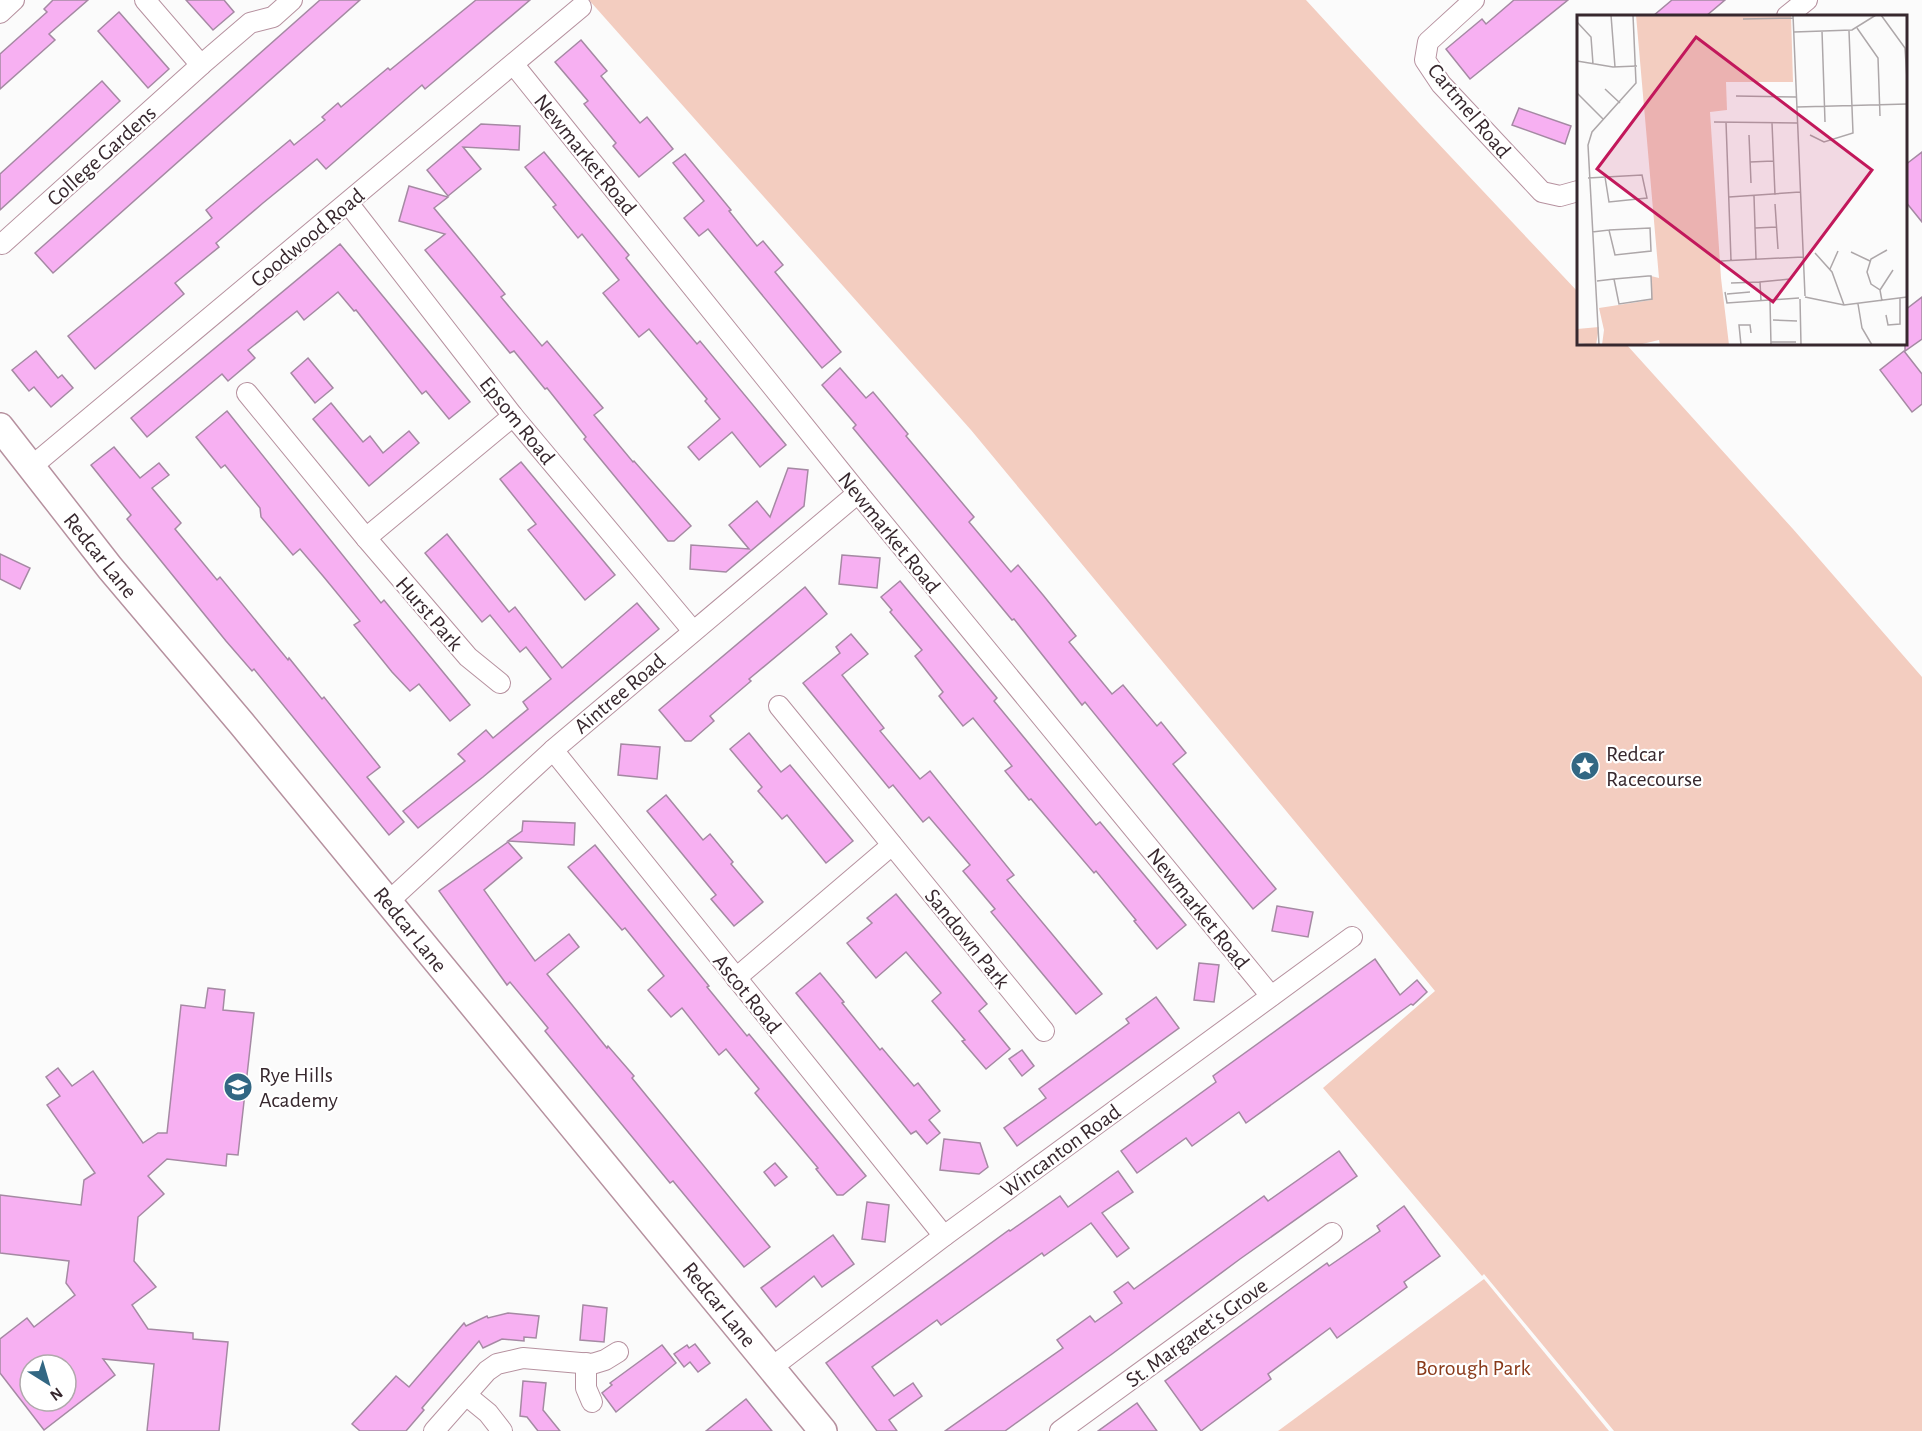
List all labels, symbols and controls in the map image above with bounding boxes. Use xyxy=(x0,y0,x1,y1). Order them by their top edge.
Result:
inset map xyxy=(1577,15,1907,345)
street label: Cartmel Road xyxy=(1424,59,1515,162)
street label: Newmarket Road xyxy=(530,90,640,219)
street label: College Gardens xyxy=(43,101,160,210)
street label: Goodwood Road xyxy=(247,184,369,291)
street label: Epsom Road xyxy=(475,373,559,469)
street label: Newmarket Road xyxy=(834,468,944,597)
street label: Redcar Lane xyxy=(59,509,141,602)
street label: Hurst Park xyxy=(392,573,467,655)
street label: Aintree Road xyxy=(570,650,669,738)
place label: Redcar Racecourse xyxy=(1606,743,1702,790)
place icon: Redcar Racecourse xyxy=(1569,750,1601,782)
street label: Newmarket Road xyxy=(1143,844,1253,973)
street label: Redcar Lane xyxy=(369,883,451,976)
street label: Sandown Park xyxy=(921,885,1014,993)
street label: Ascot Road xyxy=(709,950,786,1037)
place label: Rye Hills Academy xyxy=(259,1064,338,1111)
school or university icon: Rye Hills Academy xyxy=(222,1071,254,1103)
street label: Wincanton Road xyxy=(997,1100,1124,1201)
street label: Redcar Lane xyxy=(678,1258,760,1351)
street label: St. Margaret's Grove xyxy=(1122,1274,1272,1392)
north arrow xyxy=(18,1353,78,1413)
park label: Borough Park xyxy=(1415,1357,1531,1379)
text: N xyxy=(47,1384,66,1404)

